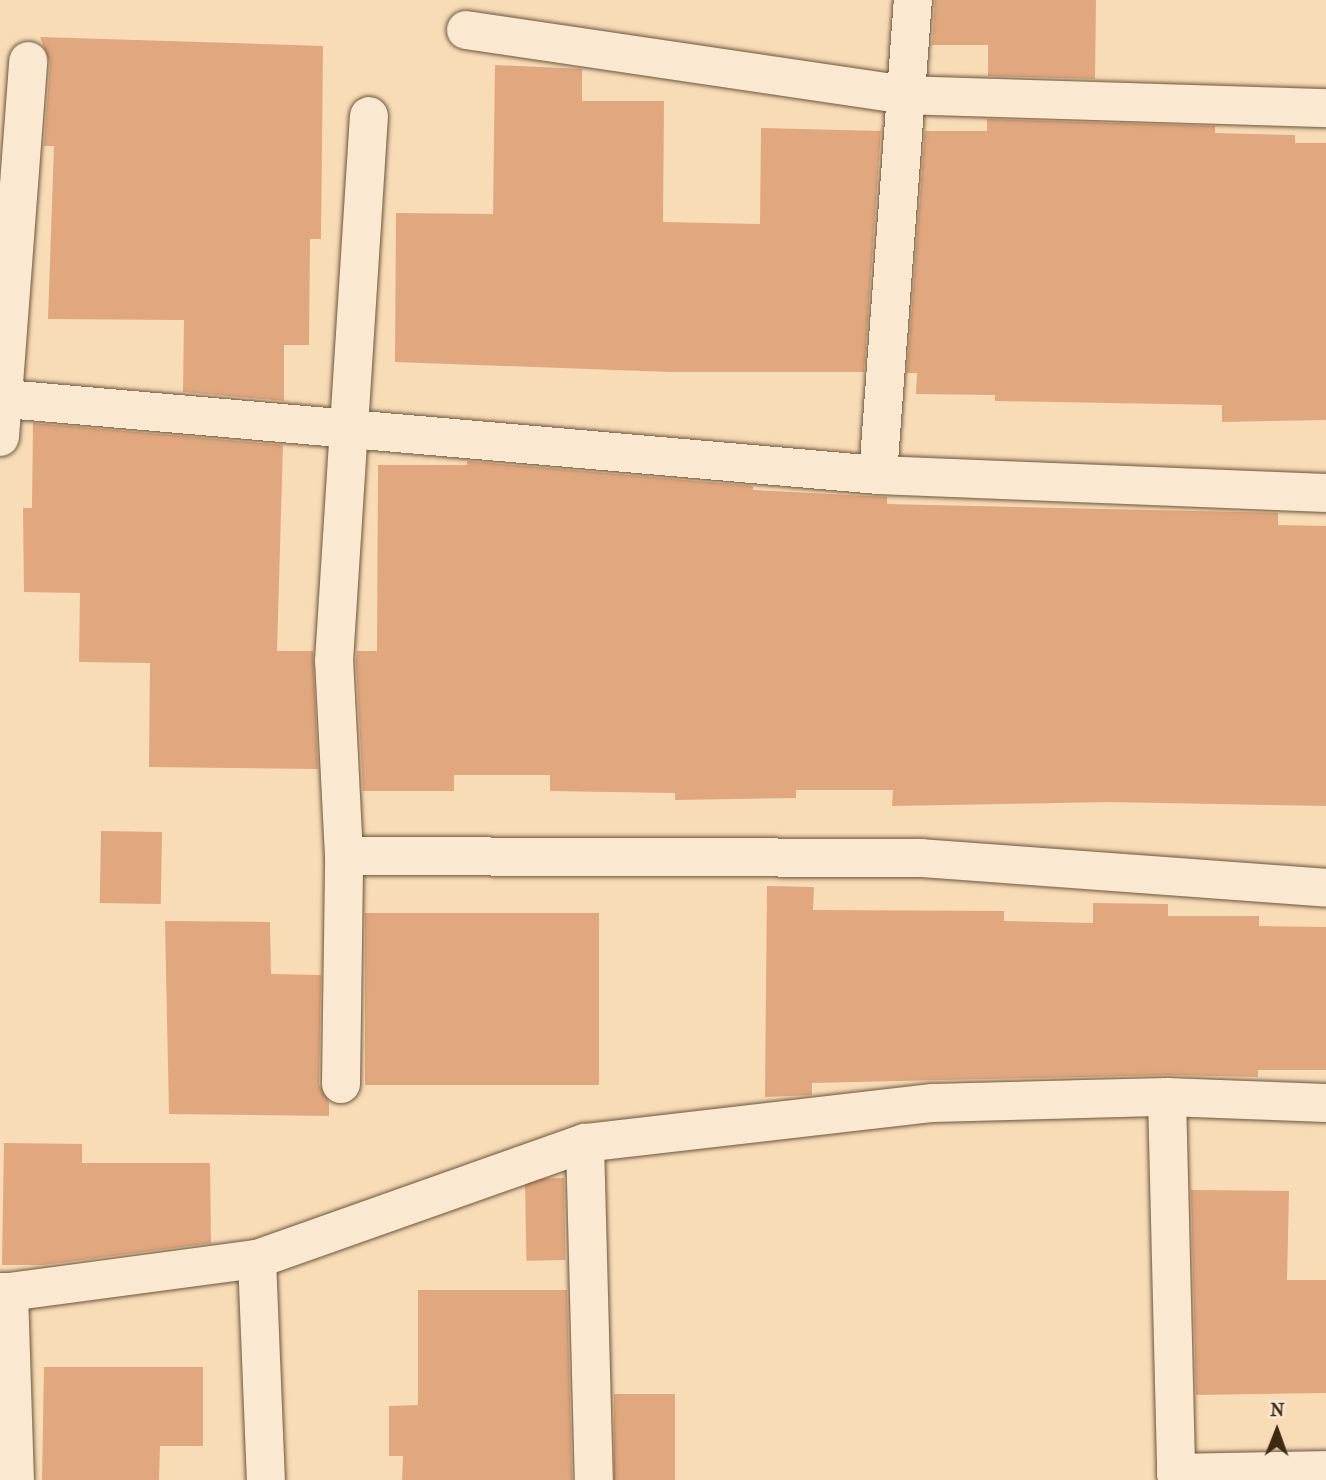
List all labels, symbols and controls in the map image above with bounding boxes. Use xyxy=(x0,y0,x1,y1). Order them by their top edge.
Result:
north arrow xyxy=(1242,1396,1312,1466)
text: N xyxy=(1270,1399,1285,1421)

